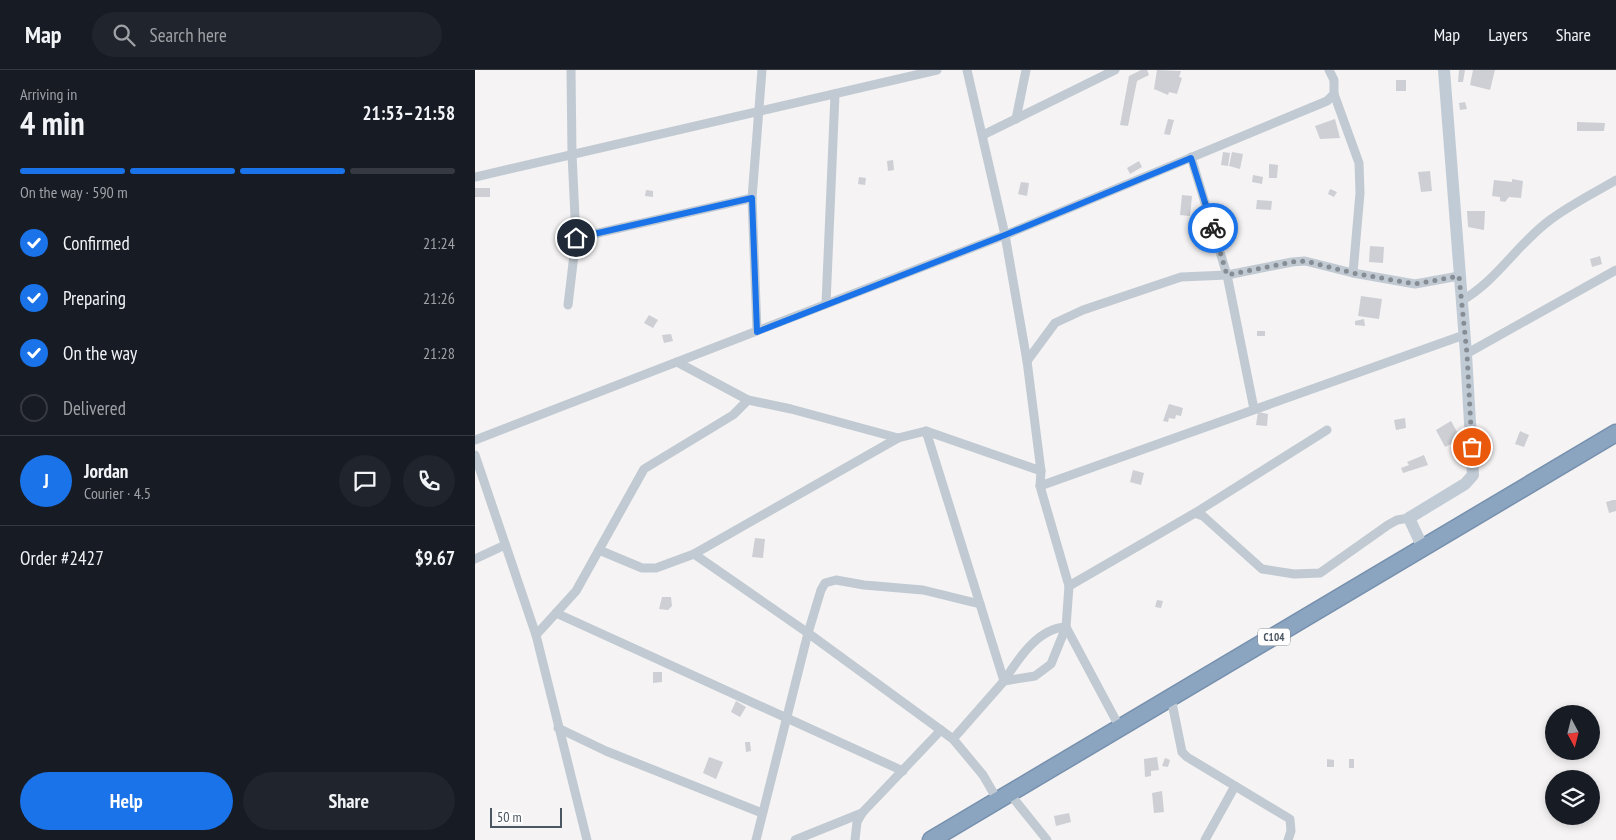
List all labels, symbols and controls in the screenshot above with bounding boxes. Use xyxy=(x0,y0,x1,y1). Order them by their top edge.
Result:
search box xyxy=(92,12,442,57)
text: Map xyxy=(25,19,62,50)
icon: search xyxy=(110,21,138,49)
text: Search here xyxy=(150,23,227,47)
text: Map xyxy=(1434,23,1460,46)
text: Layers xyxy=(1488,23,1528,46)
text: Share xyxy=(1556,23,1591,46)
text: Arriving in xyxy=(20,84,77,104)
text: 21:53–21:58 xyxy=(362,101,455,125)
text: 4 min xyxy=(20,102,85,144)
text: On the way · 590 m xyxy=(20,182,128,202)
courier xyxy=(1188,203,1238,253)
icon: bike xyxy=(1199,214,1227,242)
pin xyxy=(555,217,597,259)
icon: home xyxy=(562,224,590,252)
icon: check xyxy=(20,229,48,257)
text: Confirmed xyxy=(63,231,130,255)
text: 21:24 xyxy=(423,233,455,253)
icon: check xyxy=(20,284,48,312)
text: Preparing xyxy=(63,286,126,310)
text: 21:26 xyxy=(423,288,455,308)
icon: check xyxy=(20,339,48,367)
text: On the way xyxy=(63,341,137,365)
text: 21:28 xyxy=(423,343,455,363)
text: Delivered xyxy=(63,396,126,420)
pin xyxy=(1451,426,1493,468)
icon: bag xyxy=(1458,433,1486,461)
button: chat xyxy=(339,455,391,507)
button: phone xyxy=(403,455,455,507)
text: Jordan xyxy=(84,459,128,483)
text: J xyxy=(43,469,49,493)
text: Courier · 4.5 xyxy=(84,483,151,503)
text: Order #2427 xyxy=(20,546,104,570)
text: $9.67 xyxy=(415,546,455,570)
road number: C104 xyxy=(1258,628,1290,646)
north arrow xyxy=(1545,705,1600,760)
map controls xyxy=(1545,705,1600,825)
button: layers xyxy=(1545,770,1600,825)
button: Help xyxy=(20,772,233,830)
button: Share xyxy=(243,772,455,830)
scale bar xyxy=(490,805,563,828)
text: 50 m xyxy=(497,808,522,826)

